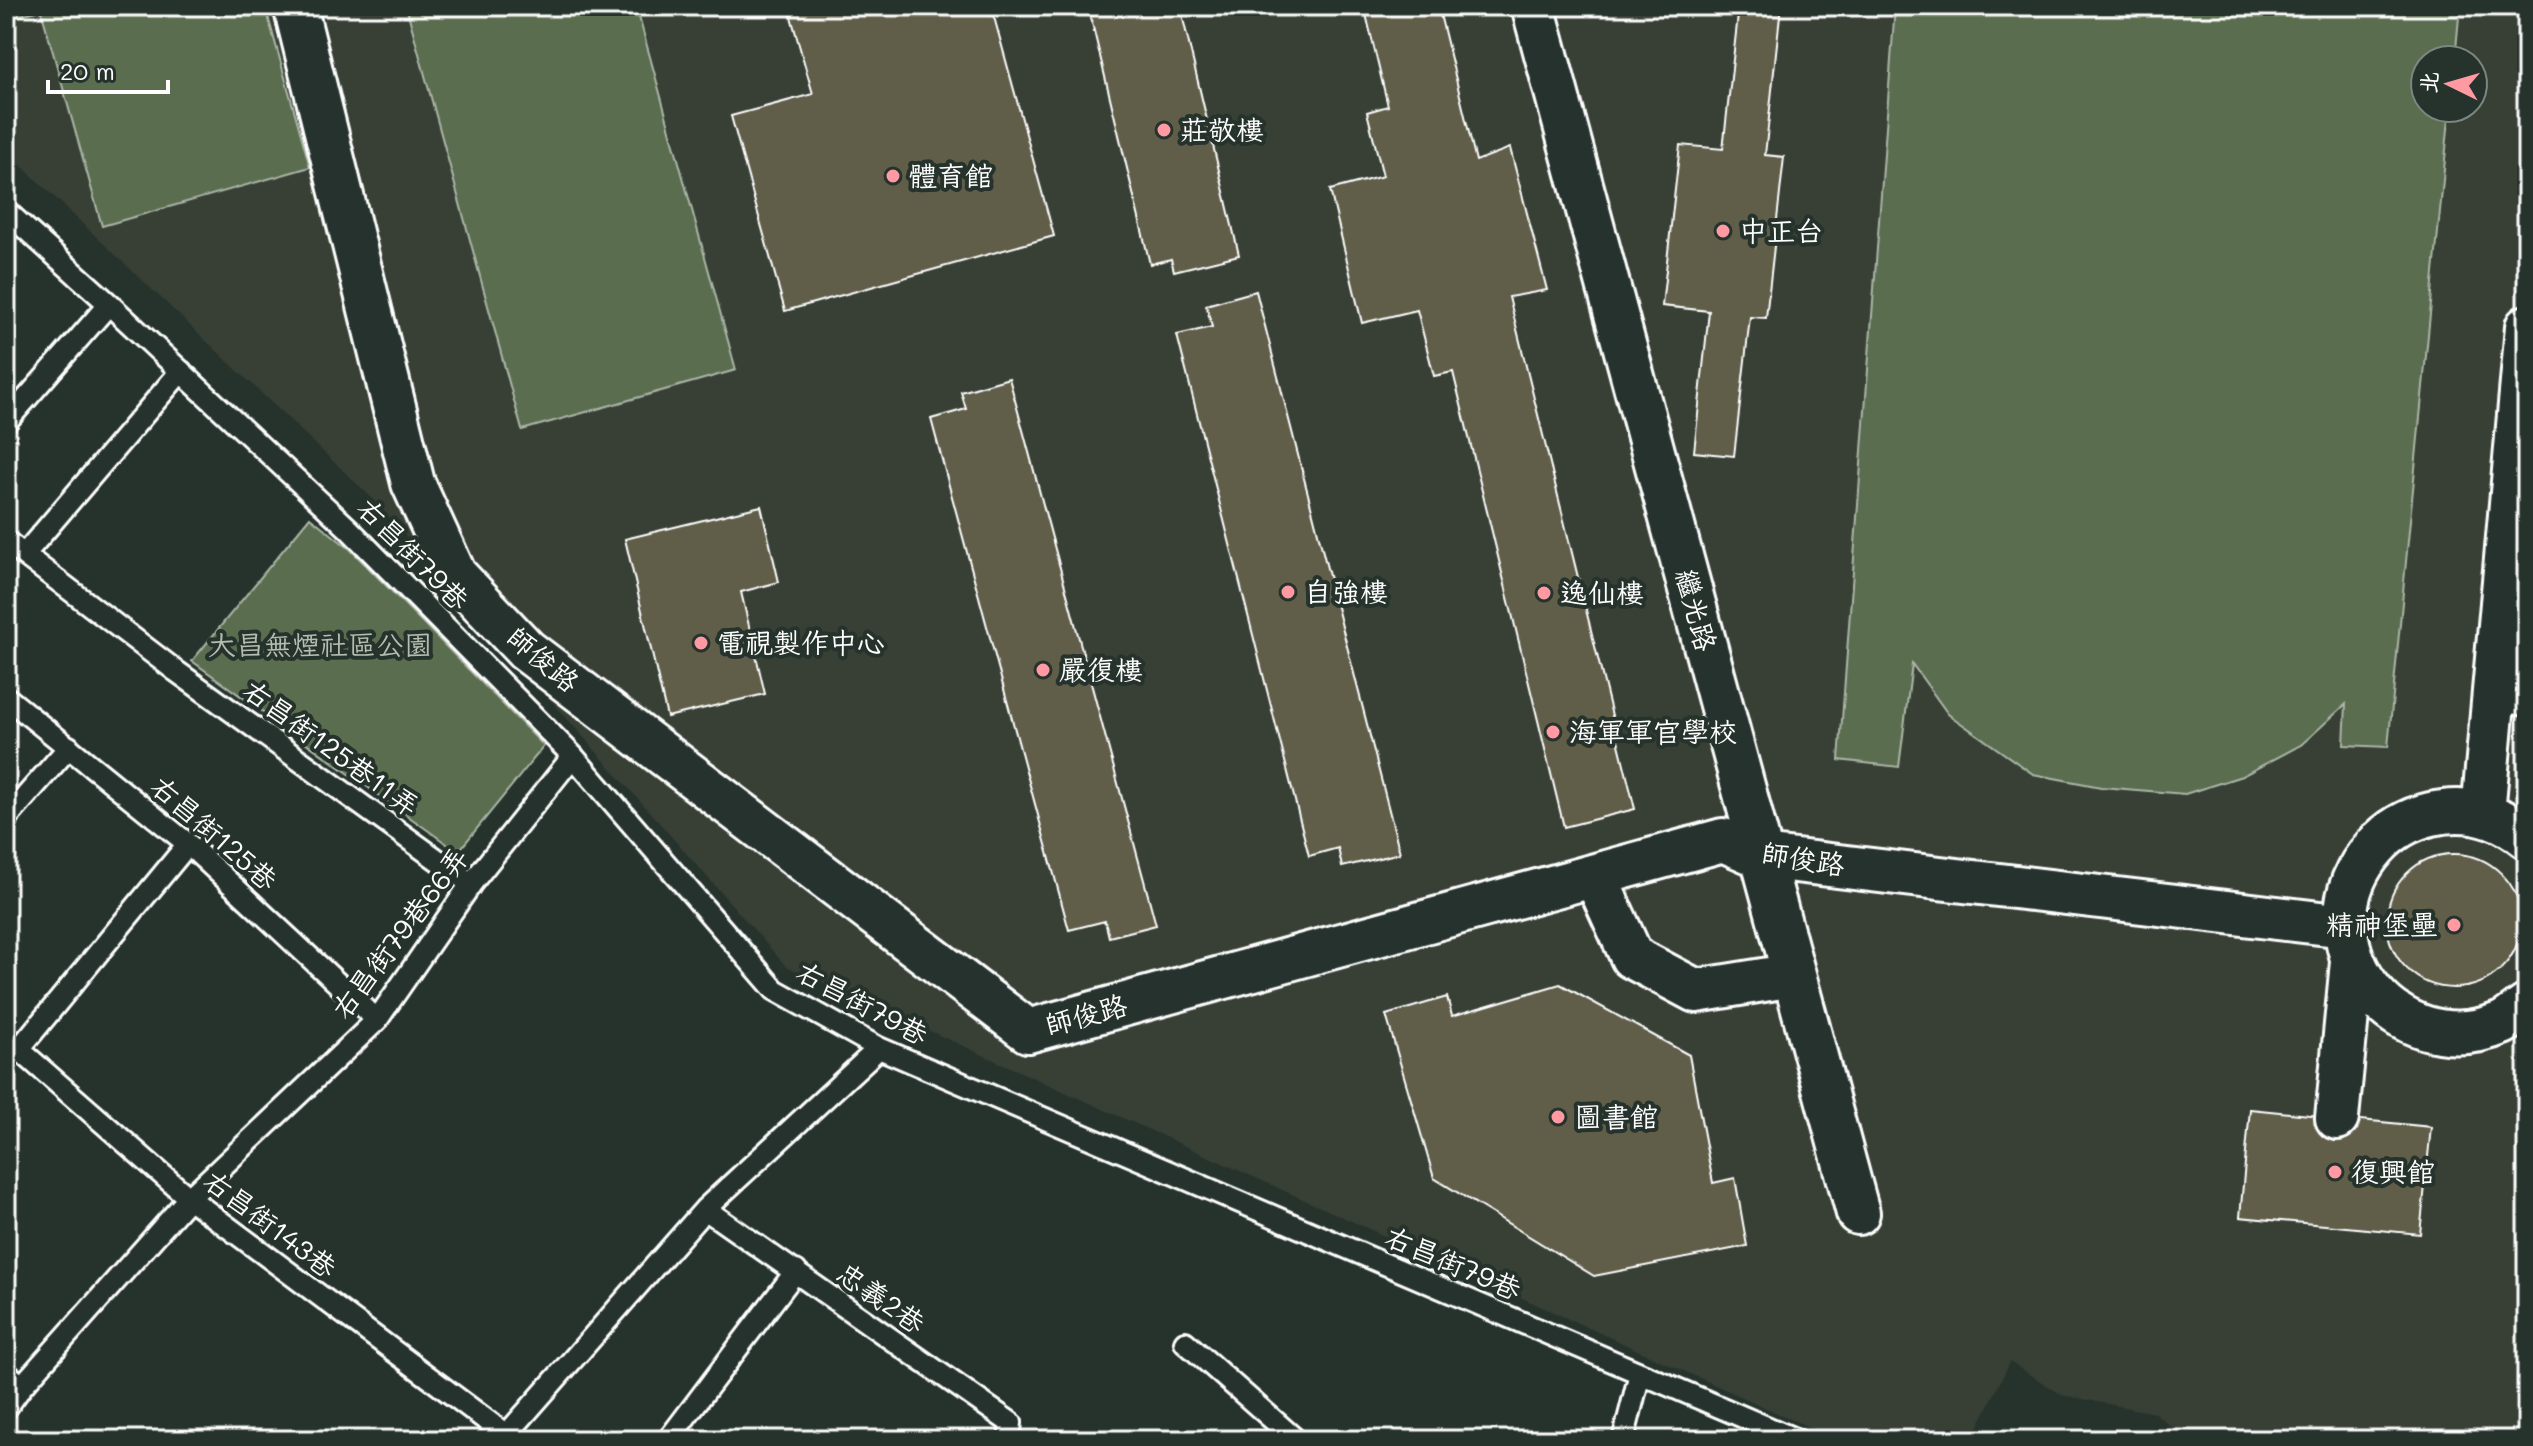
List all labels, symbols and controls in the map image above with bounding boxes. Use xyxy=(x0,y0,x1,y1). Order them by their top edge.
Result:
scale bar xyxy=(48,44,168,94)
north arrow xyxy=(2409,44,2489,124)
text: 20 m xyxy=(60,55,115,86)
text: 北 xyxy=(2413,70,2444,94)
place label: 莊敬樓 xyxy=(1180,111,1264,147)
marker: 莊敬樓 xyxy=(1155,121,1173,139)
place label: 體育館 xyxy=(909,157,993,193)
marker: 體育館 xyxy=(884,167,902,185)
place label: 中正台 xyxy=(1739,212,1823,248)
marker: 中正台 xyxy=(1714,222,1732,240)
street label: 右昌街79巷 xyxy=(350,490,478,618)
street label: 繼光路 xyxy=(1669,565,1725,655)
place label: 自強樓 xyxy=(1304,573,1388,609)
place label: 逸仙樓 xyxy=(1560,574,1644,610)
marker: 自強樓 xyxy=(1279,583,1297,601)
marker: 逸仙樓 xyxy=(1535,584,1553,602)
street label: 師俊路 xyxy=(500,617,587,699)
place label: 電視製作中心 xyxy=(717,624,885,660)
park label: 大昌無煙社區公園 xyxy=(208,626,432,662)
marker: 電視製作中心 xyxy=(692,634,710,652)
place label: 嚴復樓 xyxy=(1059,651,1143,687)
marker: 嚴復樓 xyxy=(1034,661,1052,679)
street label: 右昌街125巷11弄 xyxy=(236,671,427,823)
place label: 海軍軍官學校 xyxy=(1569,713,1737,749)
marker: 海軍軍官學校 xyxy=(1544,723,1562,741)
street label: 右昌街125巷 xyxy=(144,767,286,898)
street label: 師俊路 xyxy=(1759,834,1847,882)
street label: 右昌街79巷66弄 xyxy=(323,839,476,1025)
place label: 精神堡壘 xyxy=(2326,906,2438,942)
marker: 精神堡壘 xyxy=(2445,916,2463,934)
street label: 右昌街79巷 xyxy=(790,952,935,1052)
street label: 師俊路 xyxy=(1041,986,1131,1042)
place label: 圖書館 xyxy=(1574,1098,1658,1134)
marker: 圖書館 xyxy=(1549,1108,1567,1126)
place label: 復興館 xyxy=(2351,1153,2435,1189)
street label: 右昌街143巷 xyxy=(197,1161,345,1286)
marker: 復興館 xyxy=(2326,1163,2344,1181)
street label: 右昌街79巷 xyxy=(1380,1217,1528,1307)
street label: 忠義2巷 xyxy=(830,1254,934,1341)

